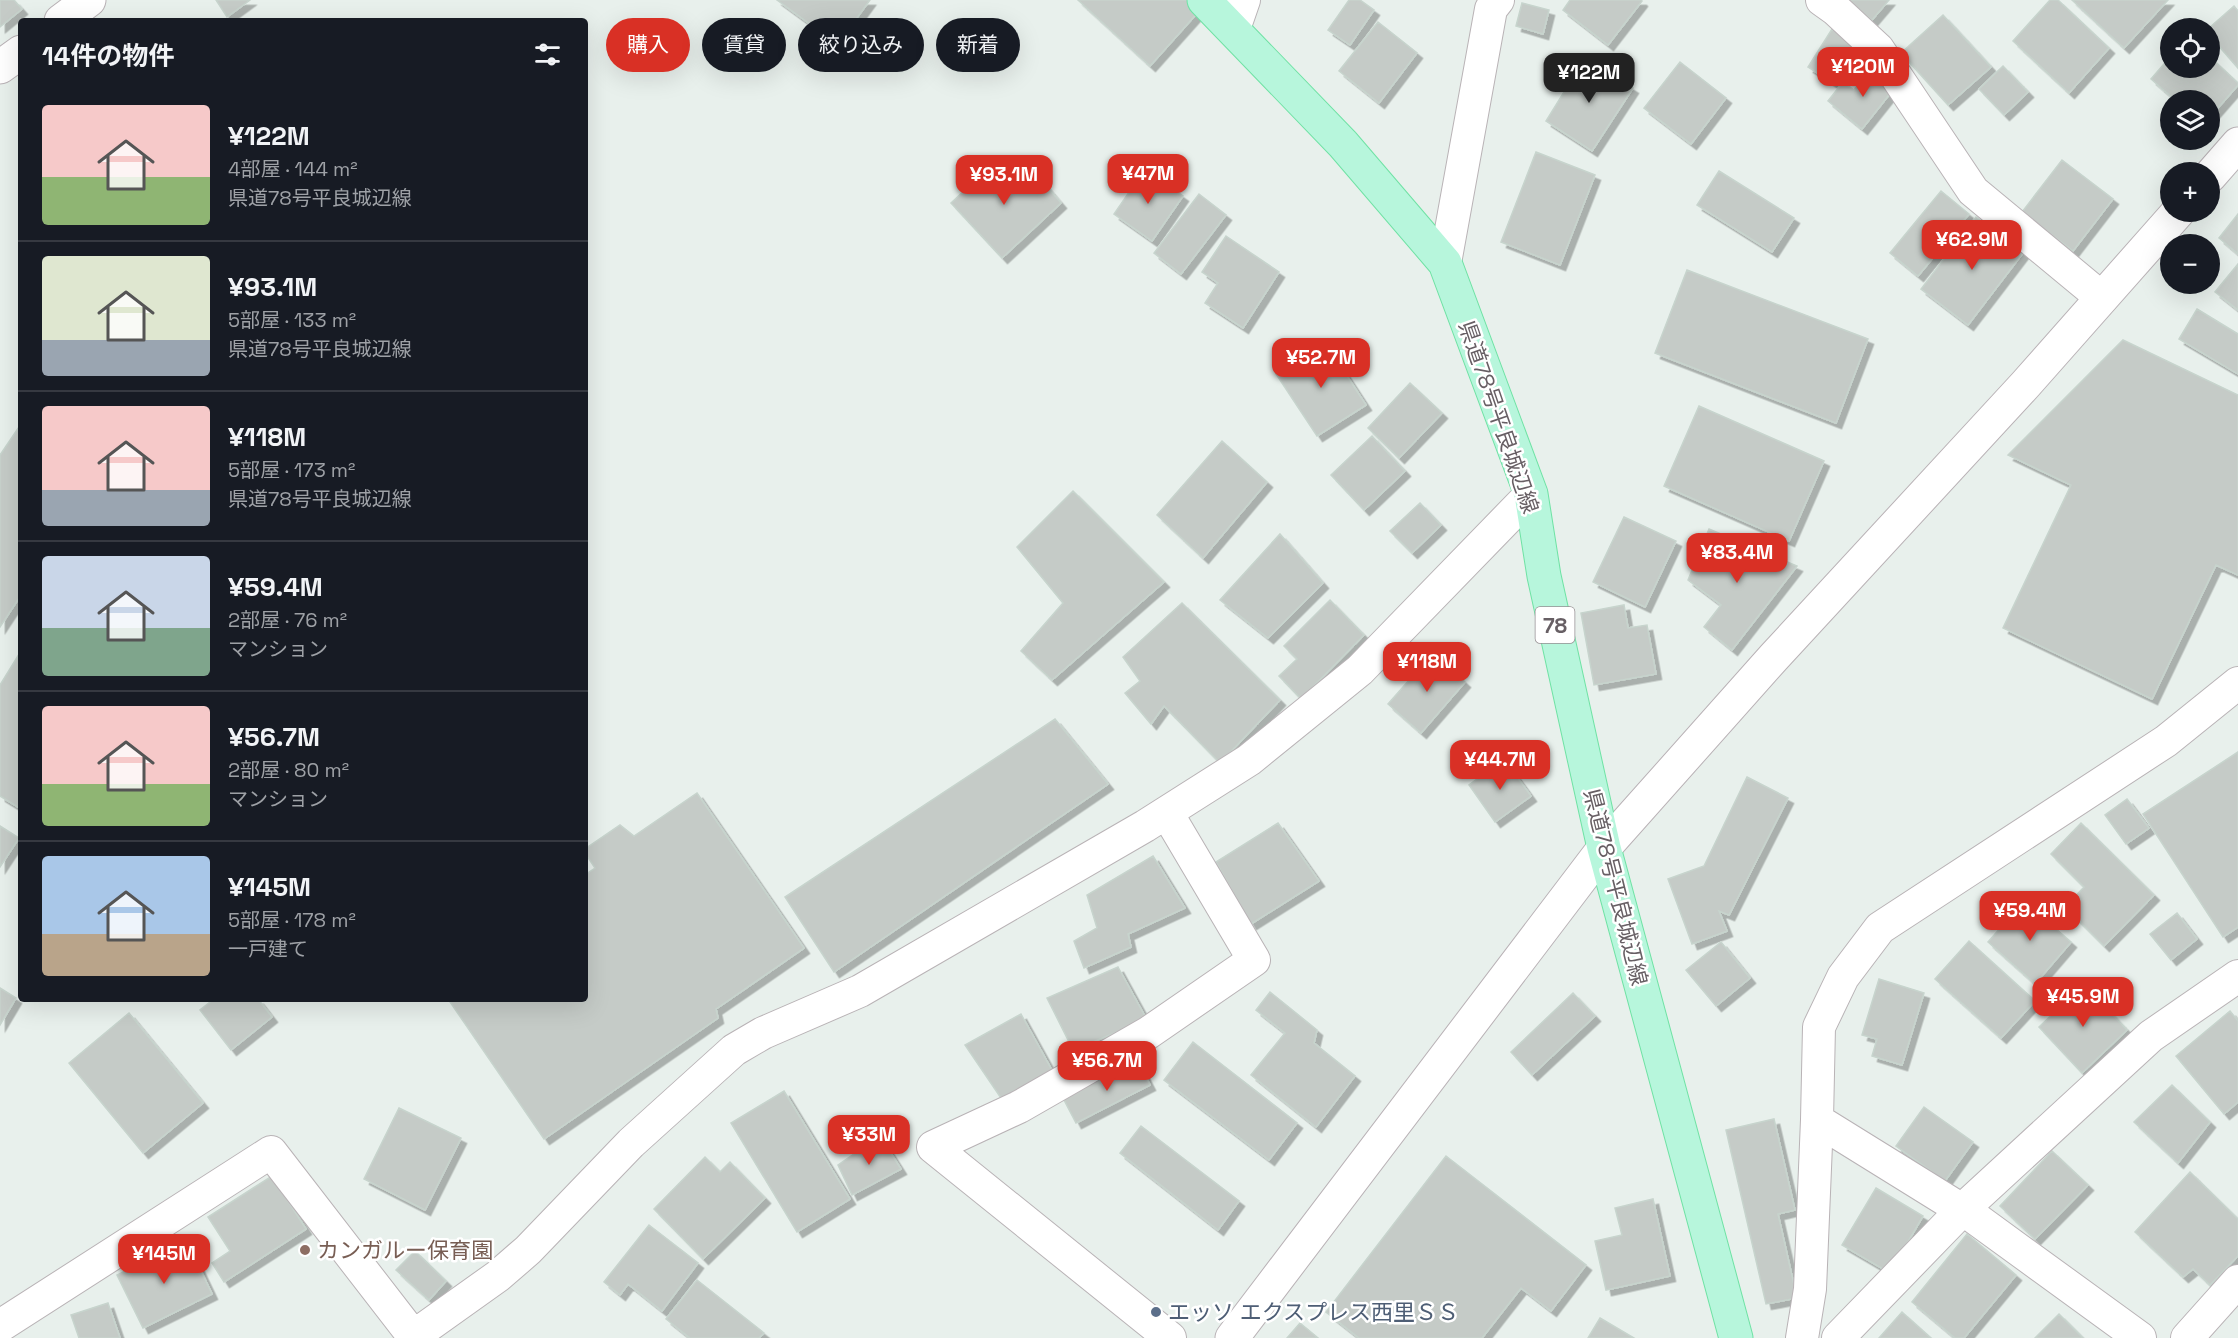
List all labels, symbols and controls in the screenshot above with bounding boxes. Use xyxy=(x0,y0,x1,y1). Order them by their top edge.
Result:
chip: 購入 xyxy=(606,18,690,72)
chip: 賃貸 xyxy=(702,18,786,72)
chip: 絞り込み xyxy=(798,18,924,72)
chip: 新着 xyxy=(936,18,1020,72)
map controls xyxy=(2160,18,2220,294)
button: locate xyxy=(2160,18,2220,78)
icon: filters xyxy=(531,38,564,71)
text: 14件の物件 xyxy=(42,39,174,73)
pin: ¥120M xyxy=(1821,47,1905,98)
pin: ¥122M xyxy=(1547,53,1631,104)
text: ¥120M xyxy=(1831,53,1895,79)
text: ¥122M xyxy=(1558,59,1620,85)
button: layers xyxy=(2160,90,2220,150)
text: ¥122M xyxy=(228,119,310,153)
icon: home xyxy=(90,129,162,201)
pin: ¥47M xyxy=(1112,154,1184,205)
pin: ¥93.1M xyxy=(955,155,1053,206)
text: 4部屋 · 144 m² xyxy=(228,156,358,182)
text: ¥47M xyxy=(1122,160,1175,186)
text: ¥93.1M xyxy=(970,161,1038,187)
button: + xyxy=(2160,162,2220,222)
text: 県道78号平良城辺線 xyxy=(228,185,412,211)
pin: ¥62.9M xyxy=(1923,220,2021,271)
text: ¥62.9M xyxy=(1936,226,2008,252)
button: − xyxy=(2160,234,2220,294)
text: ¥93.1M xyxy=(228,270,317,304)
icon: home xyxy=(90,280,162,352)
text: 5部屋 · 133 m² xyxy=(228,307,356,333)
street label: 県道78号平良城辺線 xyxy=(1453,317,1545,517)
text: 県道78号平良城辺線 xyxy=(228,336,412,362)
pin: ¥52.7M xyxy=(1272,338,1370,389)
text: ¥52.7M xyxy=(1286,344,1356,370)
text: ¥118M xyxy=(228,420,306,454)
icon: home xyxy=(90,430,162,502)
text: 5部屋 · 173 m² xyxy=(228,457,355,483)
text: 県道78号平良城辺線 xyxy=(228,486,412,512)
pin: ¥83.4M xyxy=(1688,533,1786,584)
text: ¥83.4M xyxy=(1701,539,1773,565)
text: ¥59.4M xyxy=(228,570,323,604)
icon: home xyxy=(90,580,162,652)
text: 2部屋 · 76 m² xyxy=(228,607,347,633)
road number: 78 xyxy=(1536,607,1574,643)
text: マンション xyxy=(228,636,328,662)
pin: ¥118M xyxy=(1385,642,1469,693)
text: ¥118M xyxy=(1397,648,1457,674)
text: ¥56.7M xyxy=(228,720,320,754)
icon: home xyxy=(90,730,162,802)
pin: ¥44.7M xyxy=(1451,740,1549,791)
text: ¥44.7M xyxy=(1464,746,1536,772)
text: 2部屋 · 80 m² xyxy=(228,757,349,783)
text: マンション xyxy=(228,786,328,812)
street label: 県道78号平良城辺線 xyxy=(1578,786,1654,988)
text: ¥145M xyxy=(228,870,311,904)
icon: home xyxy=(90,880,162,952)
pin: ¥59.4M xyxy=(1981,891,2079,942)
text: ¥59.4M xyxy=(1994,897,2066,923)
text: 5部屋 · 178 m² xyxy=(228,907,356,933)
text: 一戸建て xyxy=(228,936,308,962)
pin: ¥45.9M xyxy=(2034,977,2132,1028)
text: ¥45.9M xyxy=(2046,983,2120,1009)
pin: ¥56.7M xyxy=(1058,1041,1156,1092)
text: ¥56.7M xyxy=(1072,1047,1142,1073)
pin: ¥33M xyxy=(833,1115,905,1166)
text: ¥33M xyxy=(842,1121,896,1147)
pin: ¥145M xyxy=(122,1234,206,1285)
place label: カンガルー保育園 xyxy=(317,1236,493,1264)
text: ¥145M xyxy=(132,1240,196,1266)
marker: カンガルー保育園 xyxy=(298,1243,312,1257)
place label: エッソ エクスプレス西里ＳＳ xyxy=(1168,1298,1459,1326)
marker: エッソ エクスプレス西里ＳＳ xyxy=(1149,1305,1163,1319)

